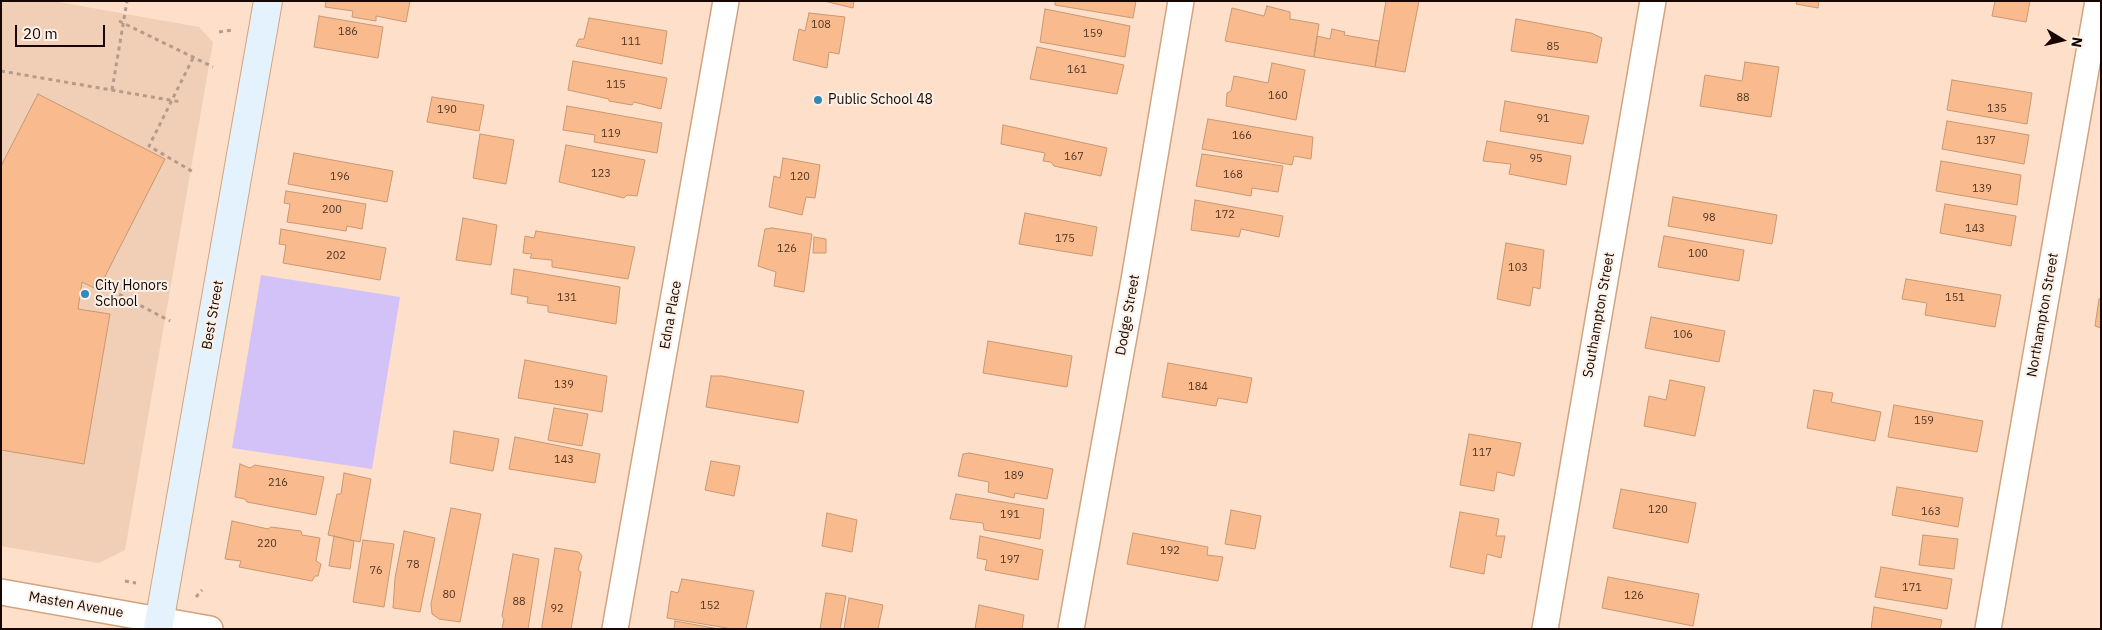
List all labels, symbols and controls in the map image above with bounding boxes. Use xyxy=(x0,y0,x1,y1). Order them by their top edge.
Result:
scale bar xyxy=(18,15,108,47)
north arrow xyxy=(2037,15,2087,65)
house number: 108 xyxy=(811,18,831,32)
text: 20 m xyxy=(23,24,58,43)
house number: 186 xyxy=(338,25,358,39)
house number: 159 xyxy=(1083,27,1103,41)
house number: 111 xyxy=(621,35,641,49)
text: N xyxy=(2067,36,2086,49)
house number: 85 xyxy=(1546,40,1560,54)
house number: 161 xyxy=(1067,63,1087,77)
house number: 115 xyxy=(606,78,626,92)
house number: 160 xyxy=(1268,89,1288,103)
house number: 88 xyxy=(1736,91,1750,105)
place label: Public School 48 xyxy=(828,92,933,108)
marker: Public School 48 xyxy=(812,94,824,106)
house number: 135 xyxy=(1987,102,2007,116)
house number: 190 xyxy=(437,103,457,117)
house number: 91 xyxy=(1536,112,1550,126)
house number: 119 xyxy=(601,127,621,141)
house number: 166 xyxy=(1232,129,1252,143)
house number: 137 xyxy=(1976,134,1996,148)
house number: 167 xyxy=(1064,150,1084,164)
house number: 95 xyxy=(1529,152,1543,166)
house number: 123 xyxy=(591,167,611,181)
house number: 168 xyxy=(1223,168,1243,182)
house number: 196 xyxy=(330,170,350,184)
house number: 120 xyxy=(790,170,810,184)
house number: 139 xyxy=(1972,182,1992,196)
house number: 200 xyxy=(322,203,342,217)
house number: 172 xyxy=(1215,208,1235,222)
house number: 98 xyxy=(1702,211,1716,225)
house number: 143 xyxy=(1965,222,1985,236)
house number: 175 xyxy=(1055,232,1075,246)
house number: 126 xyxy=(777,242,797,256)
house number: 100 xyxy=(1688,247,1708,261)
house number: 202 xyxy=(326,249,346,263)
street label: Southampton Street xyxy=(1580,251,1618,379)
street label: Northampton Street xyxy=(2024,252,2062,378)
house number: 103 xyxy=(1508,261,1528,275)
street label: Dodge Street xyxy=(1113,273,1143,357)
place label: City Honors School xyxy=(95,278,168,310)
street label: Best Street xyxy=(199,279,227,351)
street label: Edna Place xyxy=(657,279,685,351)
marker: City Honors School xyxy=(79,288,91,300)
house number: 131 xyxy=(557,291,577,305)
house number: 151 xyxy=(1945,291,1965,305)
house number: 106 xyxy=(1673,328,1693,342)
house number: 139 xyxy=(554,378,574,392)
house number: 184 xyxy=(1188,380,1208,394)
house number: 159 xyxy=(1914,414,1934,428)
house number: 117 xyxy=(1472,446,1492,460)
house number: 143 xyxy=(554,453,574,467)
house number: 189 xyxy=(1004,469,1024,483)
house number: 216 xyxy=(268,476,288,490)
house number: 120 xyxy=(1648,503,1668,517)
house number: 163 xyxy=(1921,505,1941,519)
house number: 191 xyxy=(1000,508,1020,522)
house number: 220 xyxy=(257,537,277,551)
house number: 192 xyxy=(1160,544,1180,558)
house number: 197 xyxy=(1000,553,1020,567)
house number: 78 xyxy=(406,558,420,572)
house number: 76 xyxy=(369,564,383,578)
house number: 171 xyxy=(1902,581,1922,595)
street label: Masten Avenue xyxy=(27,588,125,622)
house number: 80 xyxy=(442,588,456,602)
house number: 126 xyxy=(1624,589,1644,603)
house number: 88 xyxy=(512,595,526,609)
house number: 152 xyxy=(700,599,720,613)
house number: 92 xyxy=(550,602,564,616)

